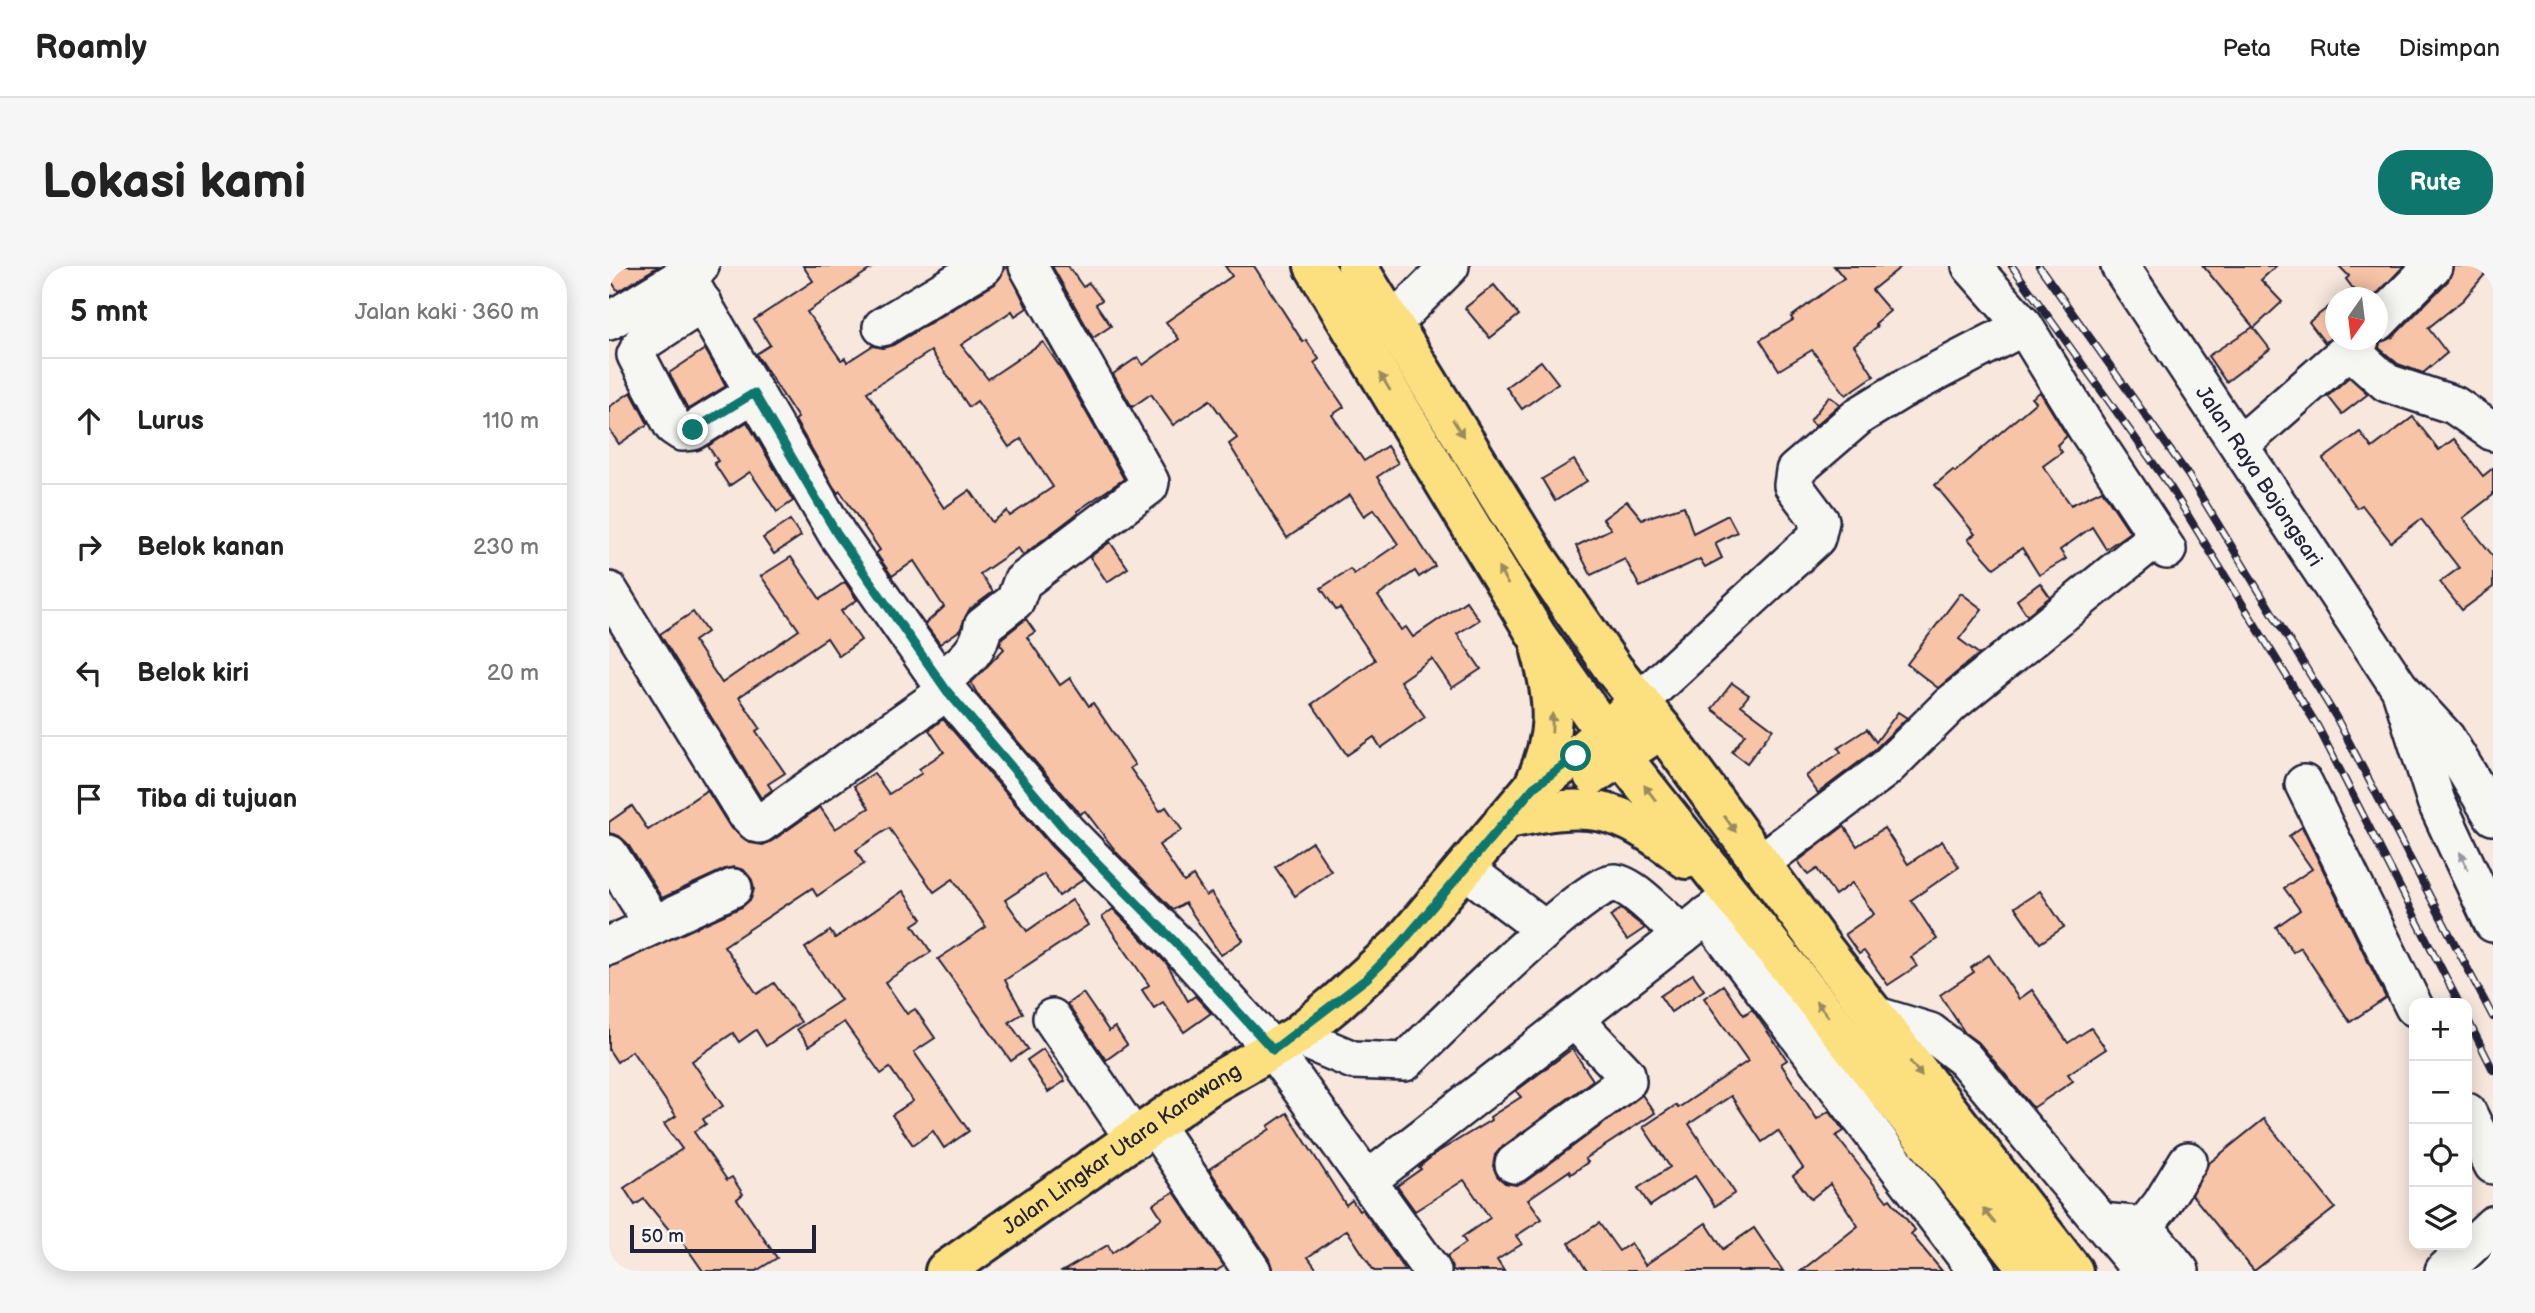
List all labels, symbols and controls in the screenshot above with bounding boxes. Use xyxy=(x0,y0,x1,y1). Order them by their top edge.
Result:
text: Roamly xyxy=(35,28,147,68)
text: Peta xyxy=(2223,34,2271,63)
text: Rute xyxy=(2309,34,2361,63)
text: Disimpan xyxy=(2399,34,2500,63)
button: Rute xyxy=(2378,150,2493,215)
text: Lokasi kami xyxy=(42,153,306,212)
north arrow xyxy=(2325,287,2388,350)
text: 5 mnt xyxy=(70,294,148,330)
text: Jalan kaki · 360 m xyxy=(355,298,539,326)
one-way arrow xyxy=(1379,372,1392,392)
street label: Jalan Raya Bojongsari xyxy=(2190,381,2328,571)
icon: ahead xyxy=(70,402,108,440)
text: Lurus xyxy=(137,406,204,437)
text: 110 m xyxy=(482,407,539,435)
route end xyxy=(677,414,708,445)
one-way arrow xyxy=(1452,418,1465,437)
icon: right xyxy=(70,528,108,566)
text: Belok kanan xyxy=(137,532,284,563)
text: 230 m xyxy=(473,533,539,561)
one-way arrow xyxy=(1497,567,1510,586)
icon: left xyxy=(70,654,108,692)
text: Belok kiri xyxy=(137,658,249,689)
text: 20 m xyxy=(487,659,539,687)
one-way arrow xyxy=(1546,711,1558,733)
route start xyxy=(1560,740,1591,771)
icon: arrive xyxy=(70,780,108,818)
text: Tiba di tujuan xyxy=(137,784,297,815)
one-way arrow xyxy=(1642,785,1657,803)
one-way arrow xyxy=(1723,815,1737,833)
one-way arrow xyxy=(2458,851,2470,871)
map controls xyxy=(2409,998,2472,1250)
button: + xyxy=(2409,998,2472,1061)
one-way arrow xyxy=(1815,1001,1830,1019)
street label: Jalan Lingkar Utara Karawang xyxy=(997,1058,1245,1239)
one-way arrow xyxy=(1909,1060,1923,1078)
button: − xyxy=(2409,1061,2472,1124)
button: locate xyxy=(2409,1124,2472,1187)
button: layers xyxy=(2409,1187,2472,1250)
one-way arrow xyxy=(1982,1208,1997,1225)
scale bar xyxy=(630,1222,815,1254)
text: 50 m xyxy=(641,1225,684,1248)

